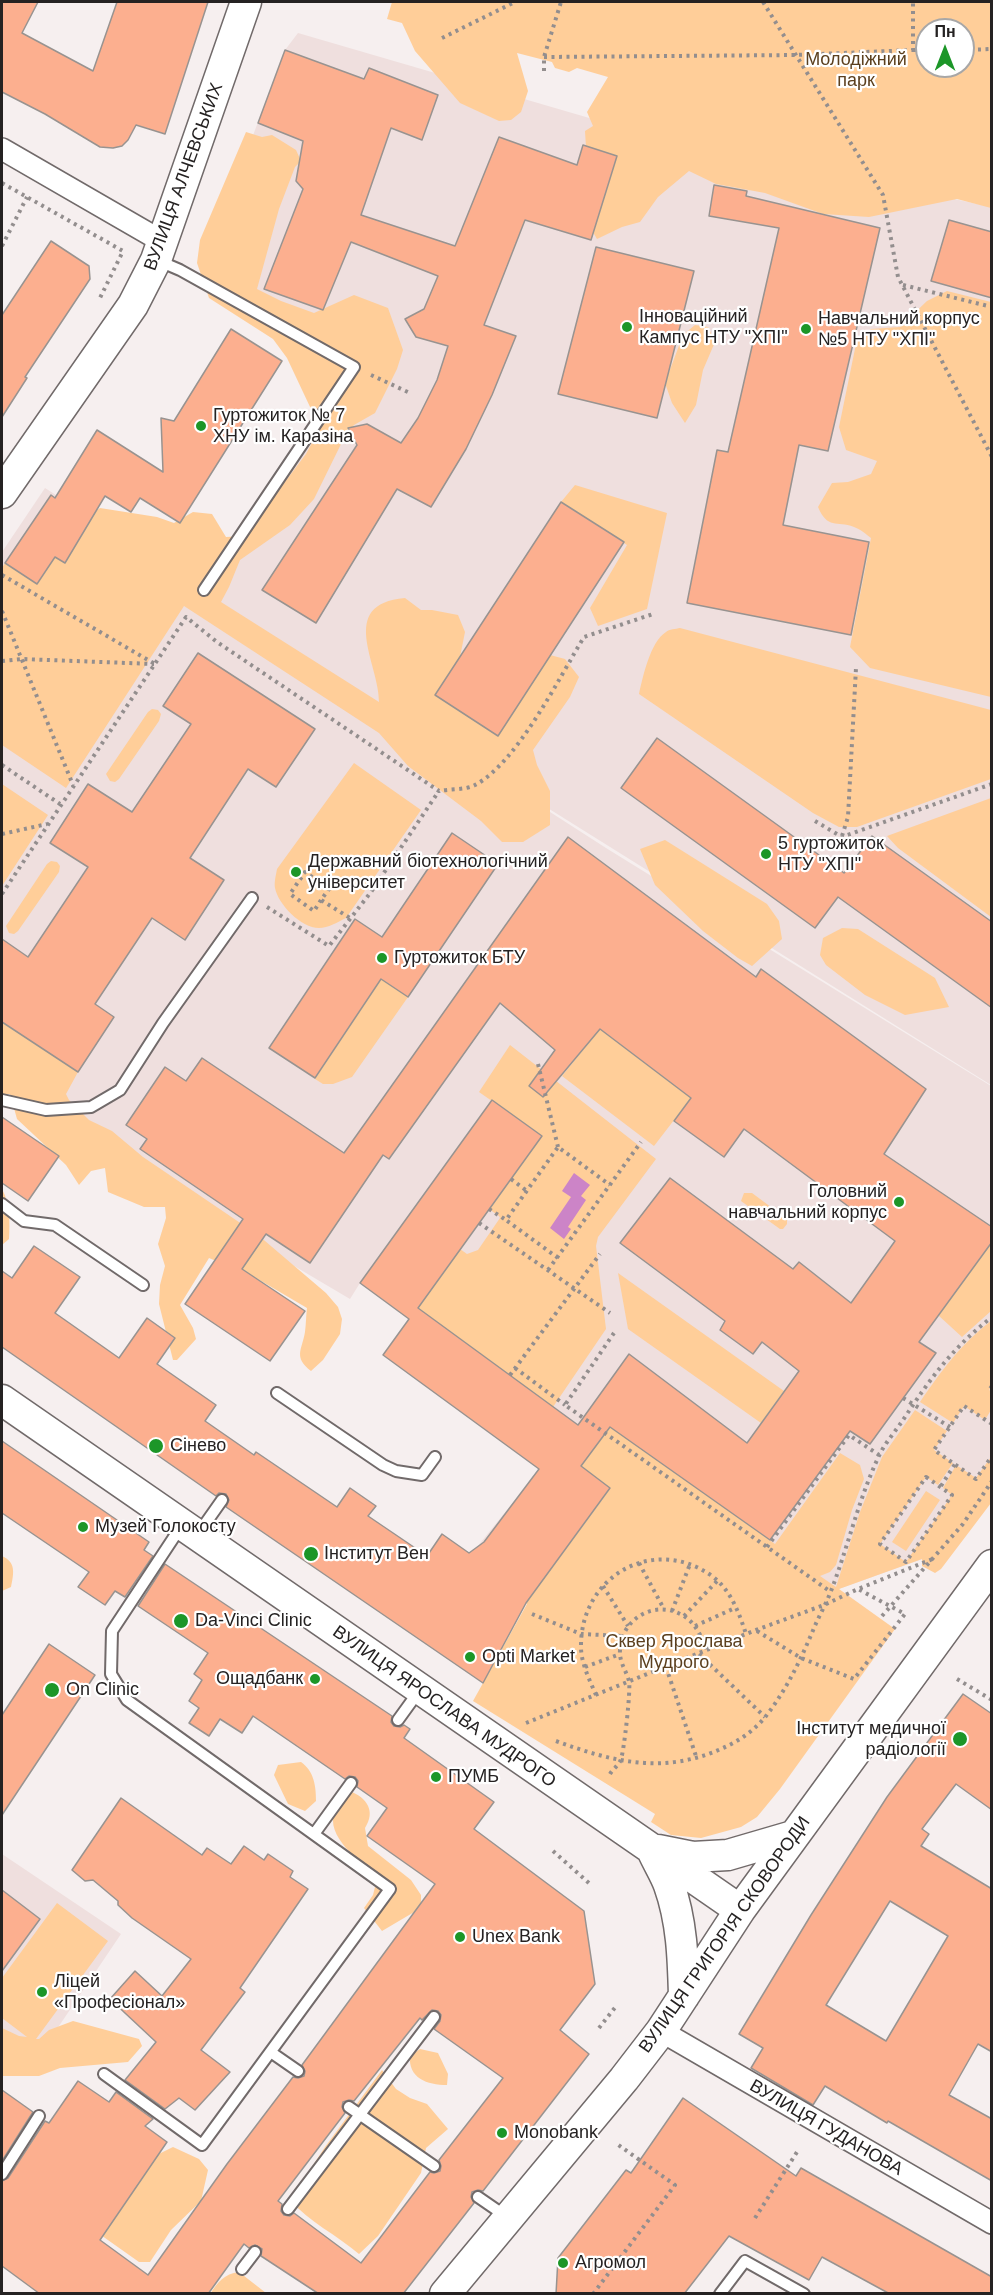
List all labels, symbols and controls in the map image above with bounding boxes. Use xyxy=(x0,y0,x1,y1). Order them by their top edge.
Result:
north arrow xyxy=(915,18,975,78)
text: Пн xyxy=(934,23,956,40)
park label: Молодіжний парк xyxy=(805,49,907,92)
street label: ВУЛИЦЯ АЛЧЕВСЬКИХ xyxy=(140,80,228,274)
place label: Інноваційний Кампус НТУ "ХПІ" xyxy=(639,306,788,348)
place label: Навчальний корпус №5 НТУ "ХПІ" xyxy=(818,308,980,350)
marker: Інноваційний Кампус НТУ "ХПІ" xyxy=(620,320,634,334)
marker: Навчальний корпус №5 НТУ "ХПІ" xyxy=(799,322,813,336)
place label: Гуртожиток № 7 ХНУ ім. Каразіна xyxy=(213,405,353,448)
marker: Гуртожиток № 7 ХНУ ім. Каразіна xyxy=(194,419,208,433)
place label: 5 гуртожиток НТУ "ХПІ" xyxy=(778,833,884,876)
marker: 5 гуртожиток НТУ "ХПІ" xyxy=(759,847,773,861)
place label: Державний біотехнологічний університет xyxy=(308,851,548,894)
marker: Державний біотехнологічний університет xyxy=(289,865,303,879)
place label: Гуртожиток БТУ xyxy=(394,947,525,969)
marker: Гуртожиток БТУ xyxy=(375,951,389,965)
place label: Головний навчальний корпус xyxy=(728,1181,887,1224)
marker: Головний навчальний корпус xyxy=(892,1195,906,1209)
place label: Сінево xyxy=(170,1435,226,1457)
marker: Сінево xyxy=(147,1437,165,1455)
place label: Музей Голокосту xyxy=(95,1516,236,1538)
marker: Музей Голокосту xyxy=(76,1520,90,1534)
place label: Інститут Вен xyxy=(324,1543,429,1565)
marker: Інститут Вен xyxy=(302,1545,320,1563)
place label: Da-Vinci Сlinic xyxy=(195,1610,312,1632)
marker: Da-Vinci Сlinic xyxy=(172,1612,190,1630)
street label: ВУЛИЦЯ ЯРОСЛАВА МУДРОГО xyxy=(328,1621,560,1793)
park label: Сквер Ярослава Мудрого xyxy=(605,1631,743,1674)
place label: Opti Market xyxy=(482,1646,575,1668)
marker: Opti Market xyxy=(463,1650,477,1664)
place label: Ощадбанк xyxy=(216,1668,303,1690)
marker: Ощадбанк xyxy=(308,1672,322,1686)
place label: On Clinic xyxy=(66,1679,139,1701)
marker: On Clinic xyxy=(43,1681,61,1699)
place label: Інститут медичної радіології xyxy=(796,1718,946,1760)
marker: Інститут медичної радіології xyxy=(951,1730,969,1748)
place label: ПУМБ xyxy=(448,1766,499,1788)
marker: ПУМБ xyxy=(429,1770,443,1784)
street label: ВУЛИЦЯ ГРИГОРІЯ СКОВОРОДИ xyxy=(635,1813,815,2057)
place label: Unex Bank xyxy=(472,1926,560,1948)
marker: Unex Bank xyxy=(453,1930,467,1944)
place label: Ліцей «Професіонал» xyxy=(54,1971,185,2014)
marker: Ліцей «Професіонал» xyxy=(35,1985,49,1999)
street label: ВУЛИЦЯ ГУДАНОВА xyxy=(746,2075,906,2181)
place label: Monobank xyxy=(514,2122,598,2144)
marker: Monobank xyxy=(495,2126,509,2140)
place label: Агромол xyxy=(575,2252,646,2274)
marker: Агромол xyxy=(556,2256,570,2270)

